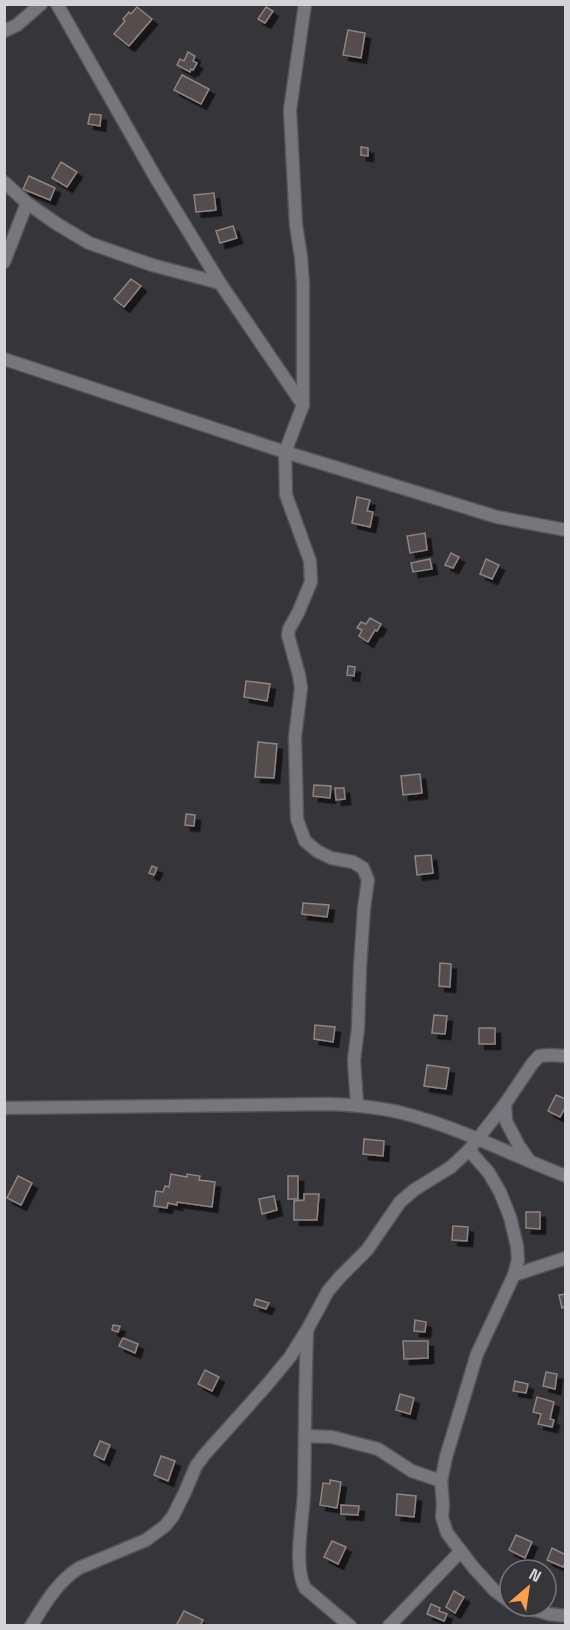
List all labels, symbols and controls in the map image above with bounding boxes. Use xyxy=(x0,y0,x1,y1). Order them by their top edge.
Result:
north arrow xyxy=(498,1558,558,1618)
text: N xyxy=(525,1564,545,1587)

